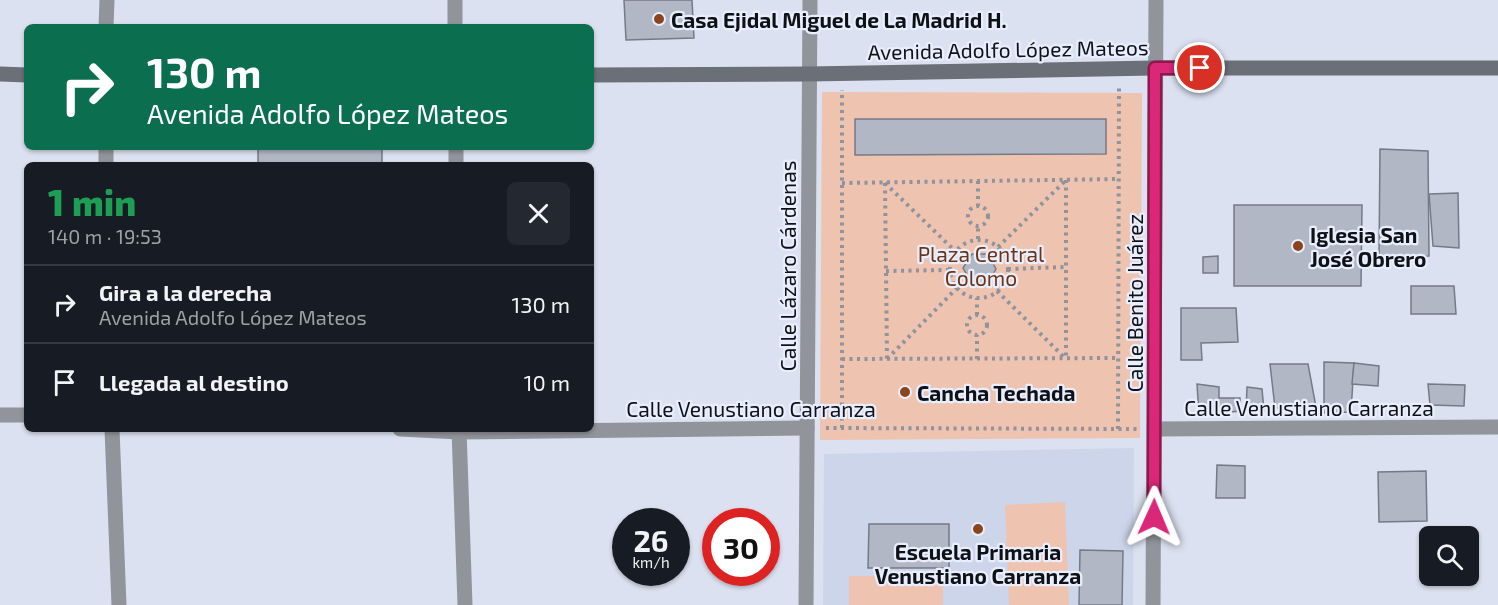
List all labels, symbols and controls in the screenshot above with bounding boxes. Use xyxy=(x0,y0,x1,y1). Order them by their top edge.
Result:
place label: Casa Ejidal Miguel de La Madrid H. xyxy=(671,7,1007,32)
marker: Casa Ejidal Miguel de La Madrid H. xyxy=(652,12,666,26)
street label: Avenida Adolfo López Mateos xyxy=(867,34,1149,64)
pin xyxy=(1174,42,1225,93)
text: 130 m xyxy=(147,46,262,96)
icon: right xyxy=(48,48,126,126)
icon: arrive xyxy=(1183,51,1216,84)
text: Avenida Adolfo López Mateos xyxy=(147,97,508,129)
street label: Calle Lázaro Cárdenas xyxy=(775,161,800,371)
text: 1 min xyxy=(48,180,136,223)
button: close xyxy=(507,182,570,245)
street label: Calle Benito Juárez xyxy=(1122,214,1147,392)
place label: Iglesia San José Obrero xyxy=(1310,222,1426,271)
text: 140 m · 19:53 xyxy=(48,224,162,248)
marker: Iglesia San José Obrero xyxy=(1291,239,1305,253)
park label: Plaza Central Colomo xyxy=(918,241,1045,290)
text: Gira a la derecha xyxy=(99,279,272,305)
icon: right xyxy=(48,288,81,321)
text: 130 m xyxy=(512,291,570,317)
text: Avenida Adolfo López Mateos xyxy=(99,305,367,329)
icon: arrive xyxy=(48,366,81,399)
text: Llegada al destino xyxy=(99,369,289,395)
text: 10 m xyxy=(524,369,570,395)
place label: Cancha Techada xyxy=(917,380,1075,405)
marker: Cancha Techada xyxy=(898,385,912,399)
street label: Calle Venustiano Carranza xyxy=(1184,395,1434,420)
street label: Calle Venustiano Carranza xyxy=(626,396,876,421)
position arrow xyxy=(1122,485,1186,549)
speed limit sign: 30 xyxy=(702,508,780,586)
text: 26 xyxy=(633,522,669,558)
marker: Escuela Primaria Venustiano Carranza xyxy=(971,522,985,536)
map controls xyxy=(1419,526,1479,586)
button: search xyxy=(1419,526,1479,586)
place label: Escuela Primaria Venustiano Carranza xyxy=(875,539,1081,588)
text: km/h xyxy=(632,553,670,571)

